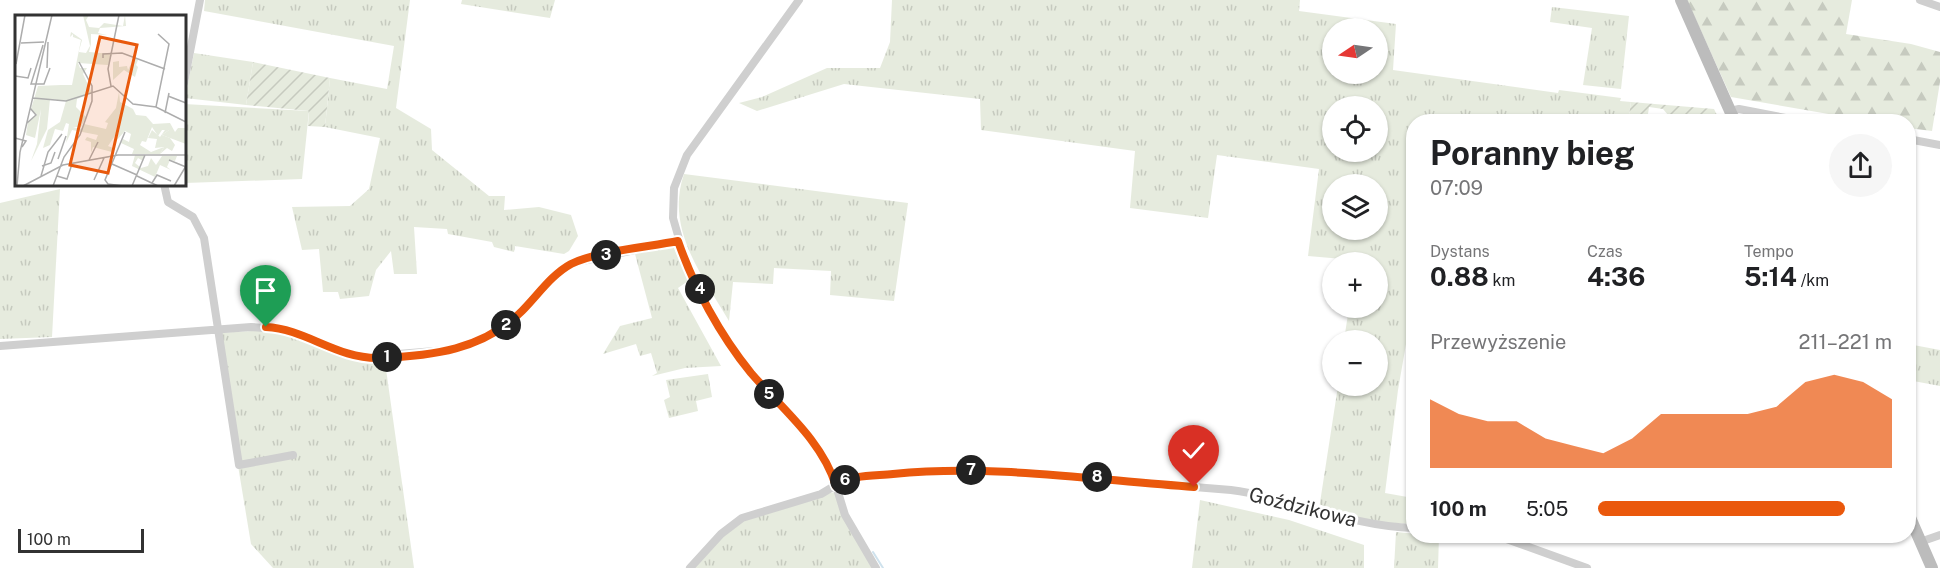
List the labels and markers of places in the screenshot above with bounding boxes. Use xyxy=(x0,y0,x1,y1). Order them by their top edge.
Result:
pin: 3 xyxy=(591,240,621,270)
pin xyxy=(240,265,291,327)
pin: 4 xyxy=(685,274,715,304)
pin: 2 xyxy=(491,310,521,340)
pin: 1 xyxy=(372,342,402,372)
pin: 5 xyxy=(754,379,784,409)
pin xyxy=(1168,425,1219,487)
pin: 7 xyxy=(956,455,986,485)
pin: 8 xyxy=(1082,462,1112,492)
pin: 6 xyxy=(830,465,860,495)

